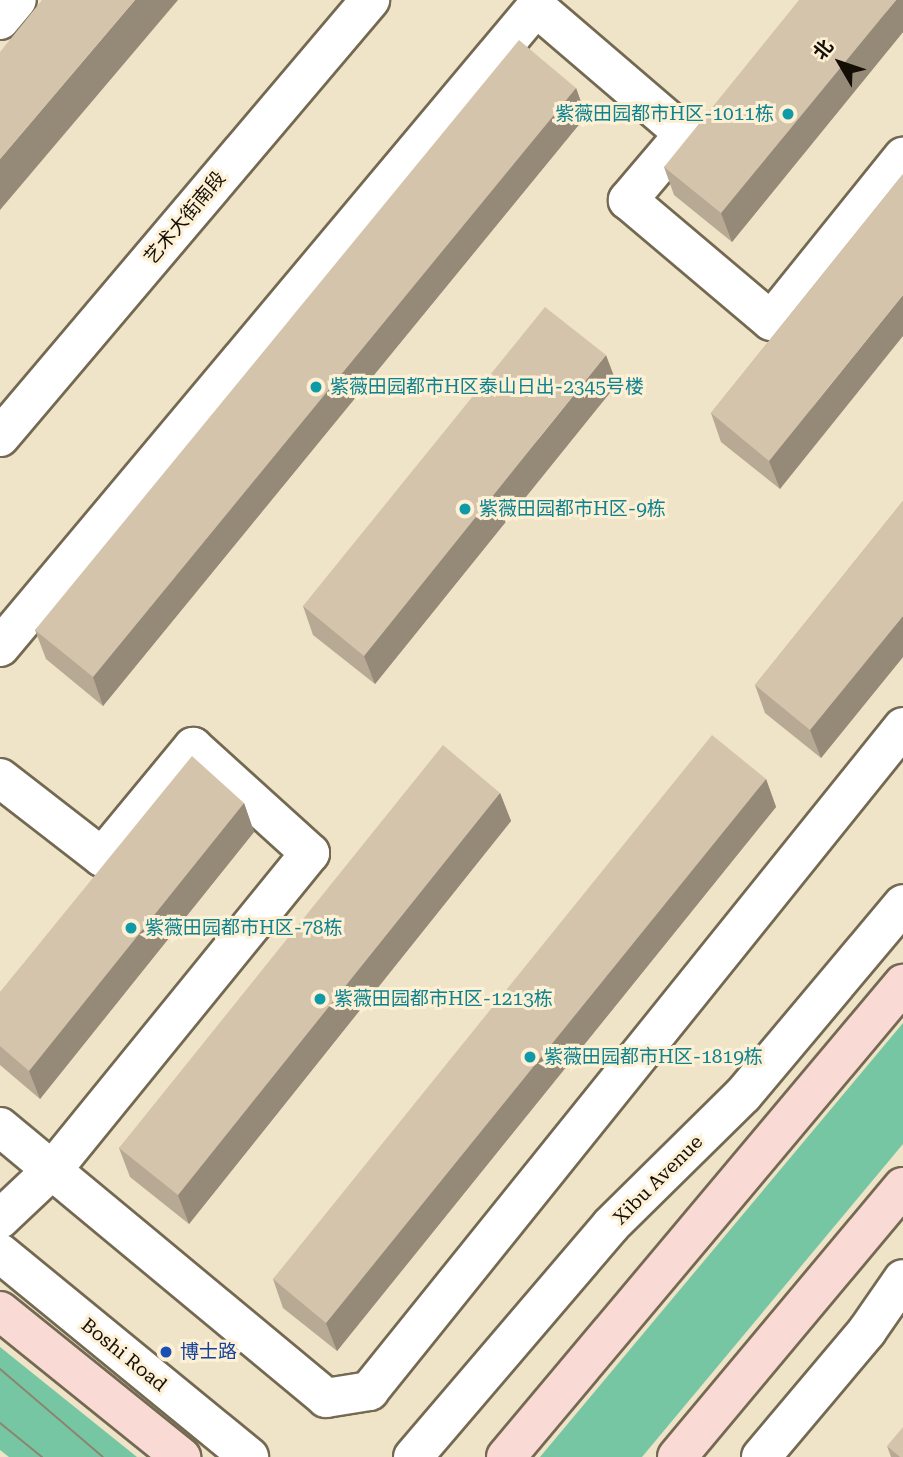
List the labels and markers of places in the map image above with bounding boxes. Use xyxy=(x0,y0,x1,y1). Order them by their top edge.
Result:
place label: 紫薇田园都市H区-1011栋 xyxy=(555,103,774,125)
marker: 紫薇田园都市H区-1011栋 xyxy=(780,106,796,122)
place label: 紫薇田园都市H区泰山日出-2345号楼 xyxy=(330,376,644,398)
marker: 紫薇田园都市H区泰山日出-2345号楼 xyxy=(308,379,324,395)
place label: 紫薇田园都市H区-9栋 xyxy=(479,498,666,520)
marker: 紫薇田园都市H区-9栋 xyxy=(457,501,473,517)
place label: 紫薇田园都市H区-78栋 xyxy=(145,917,342,939)
marker: 紫薇田园都市H区-78栋 xyxy=(123,920,139,936)
place label: 紫薇田园都市H区-1213栋 xyxy=(334,988,553,1010)
marker: 紫薇田园都市H区-1213栋 xyxy=(312,991,328,1007)
place label: 紫薇田园都市H区-1819栋 xyxy=(544,1046,763,1068)
marker: 紫薇田园都市H区-1819栋 xyxy=(522,1049,538,1065)
place label: 博士路 xyxy=(180,1341,237,1363)
marker: 博士路 xyxy=(158,1344,174,1360)

